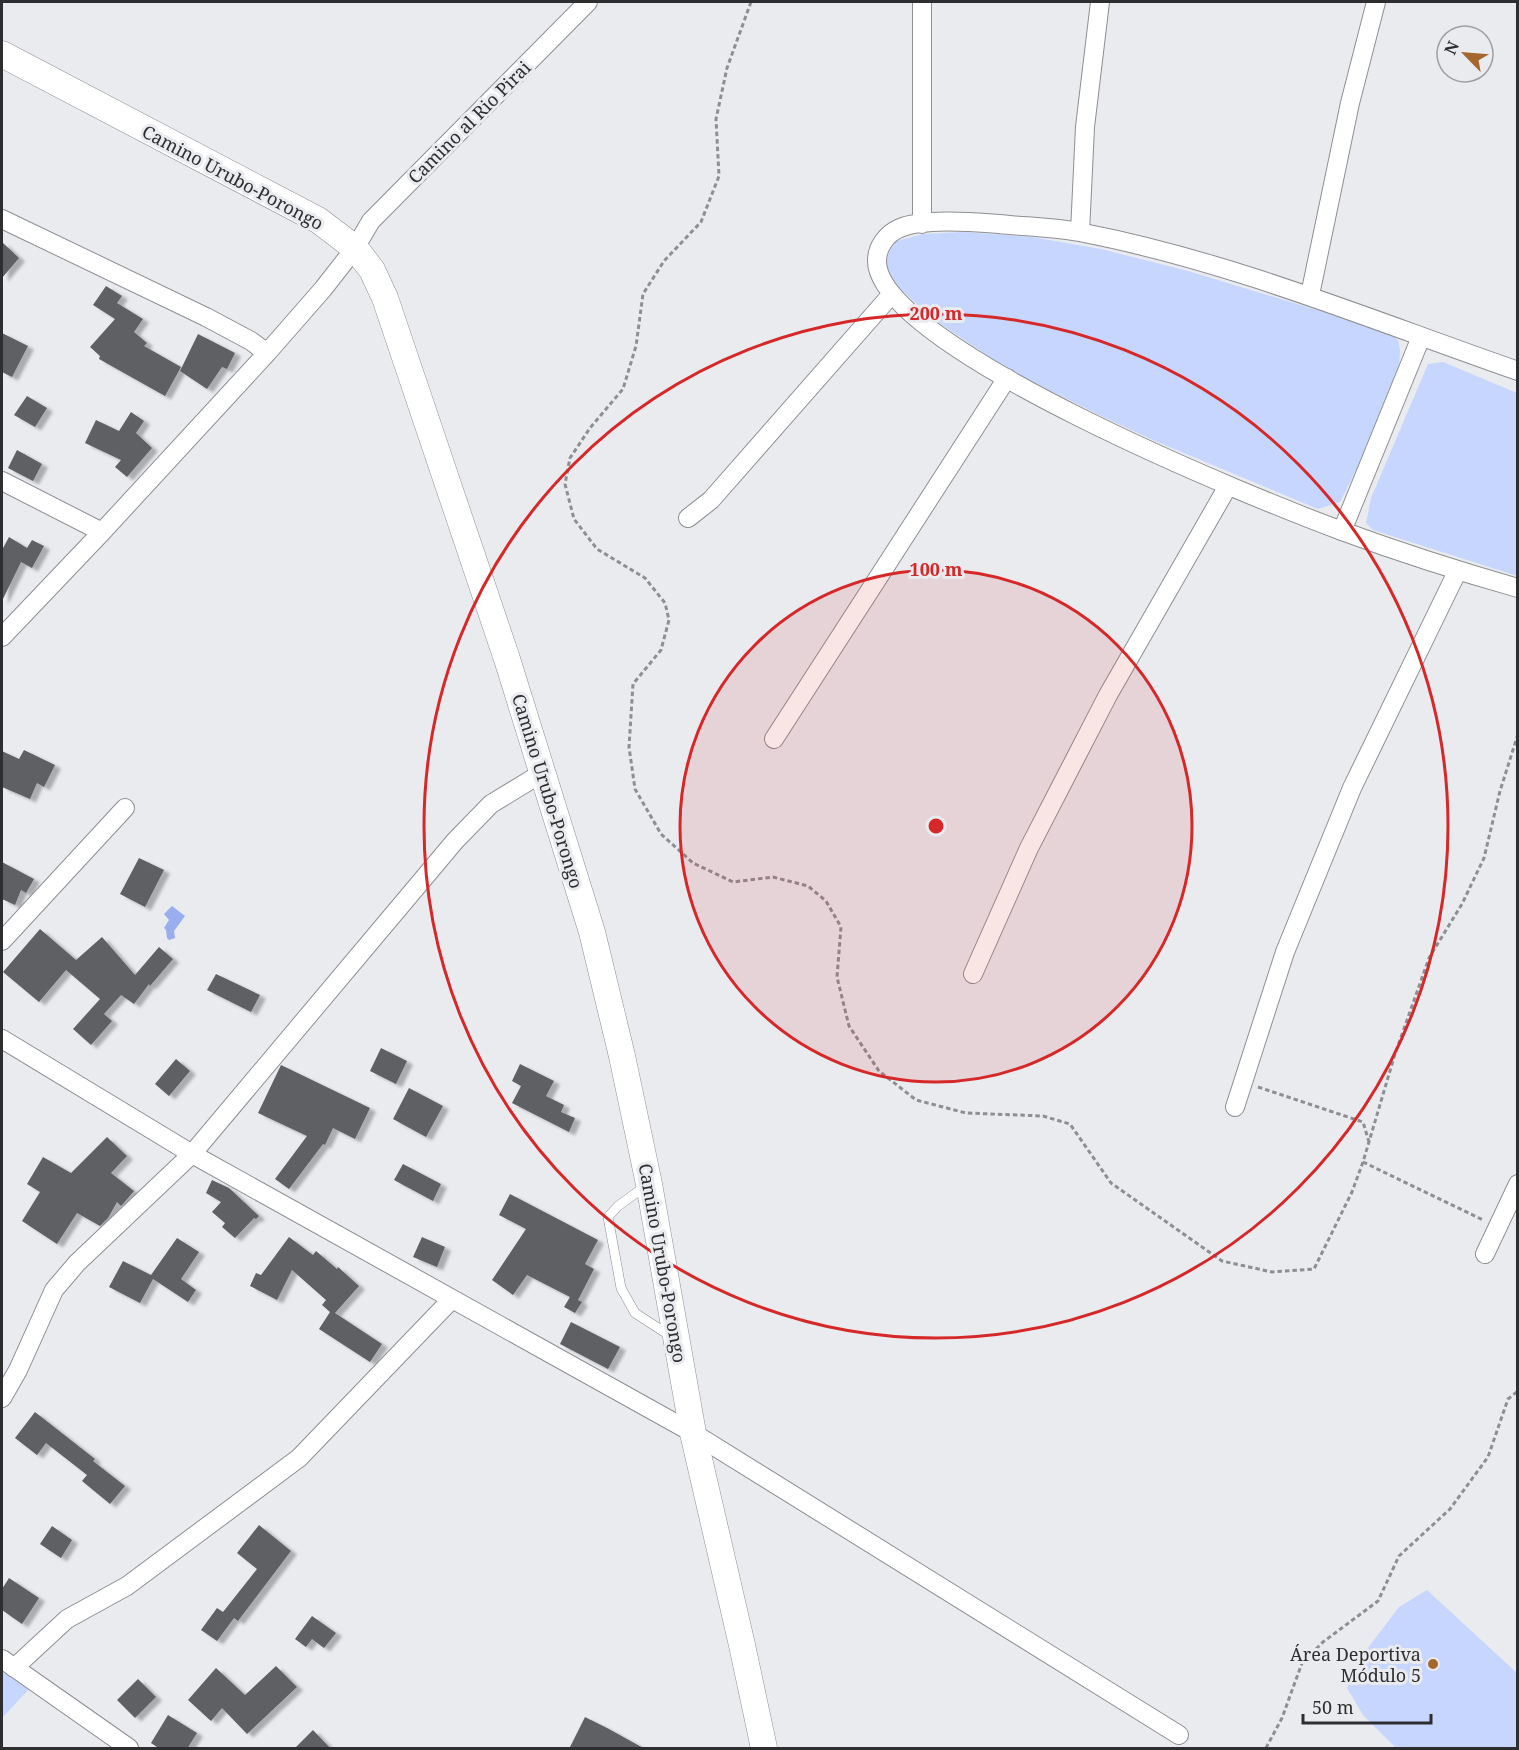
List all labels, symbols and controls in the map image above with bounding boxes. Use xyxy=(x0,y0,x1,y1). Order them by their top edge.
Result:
north arrow xyxy=(1435,24,1495,84)
text: N xyxy=(1439,37,1464,58)
street label: Camino al Rio Pirai xyxy=(402,55,536,189)
street label: Camino Urubo-Porongo xyxy=(138,119,328,235)
text: 200 m xyxy=(910,301,963,325)
text: 100 m xyxy=(910,557,963,581)
street label: Camino Urubo-Porongo xyxy=(507,691,589,891)
centre of rings xyxy=(926,816,946,836)
street label: Camino Urubo-Porongo xyxy=(634,1161,692,1365)
place label: Área Deportiva Módulo 5 xyxy=(1290,1642,1421,1687)
marker: Área Deportiva Módulo 5 xyxy=(1426,1657,1440,1671)
scale bar xyxy=(1303,1687,1430,1725)
text: 50 m xyxy=(1312,1695,1354,1719)

